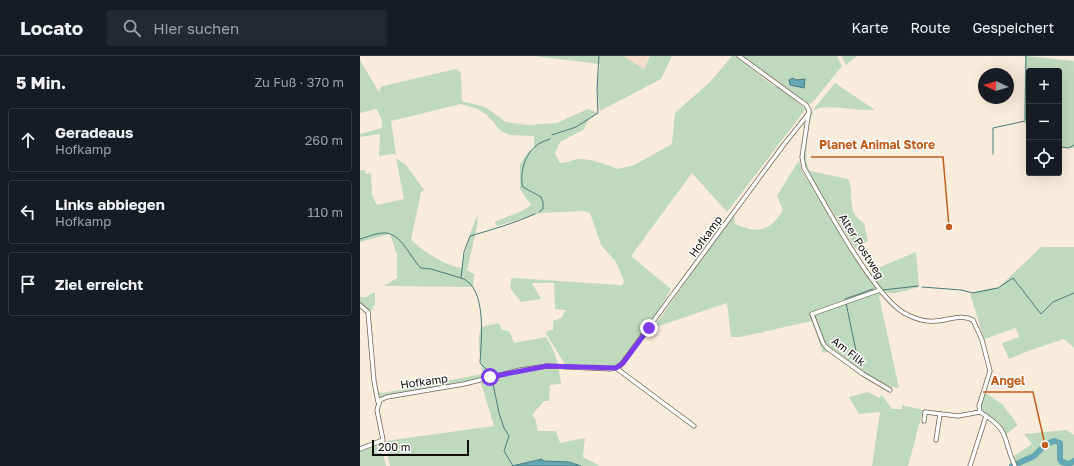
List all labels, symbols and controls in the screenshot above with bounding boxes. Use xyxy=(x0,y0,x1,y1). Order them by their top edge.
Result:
search box xyxy=(107,10,387,46)
text: Locato xyxy=(20,16,83,39)
icon: search xyxy=(121,17,143,39)
text: Hier suchen xyxy=(153,19,239,37)
text: Karte xyxy=(852,19,888,36)
text: Route xyxy=(910,19,950,36)
text: Gespeichert xyxy=(972,19,1054,36)
north arrow xyxy=(978,68,1014,104)
map controls xyxy=(1026,68,1062,176)
button: + xyxy=(1026,68,1062,104)
text: 5 Min. xyxy=(16,72,66,93)
text: Zu Fuß · 370 m xyxy=(254,74,344,90)
button: − xyxy=(1026,104,1062,140)
text: Geradeaus xyxy=(55,123,133,141)
icon: ahead xyxy=(17,129,39,151)
text: 260 m xyxy=(305,132,343,148)
callout: Planet Animal Store xyxy=(811,133,943,157)
text: Planet Animal Store xyxy=(819,137,935,152)
button: locate xyxy=(1026,140,1062,176)
text: Hofkamp xyxy=(55,141,111,157)
text: Links abbiegen xyxy=(55,195,165,213)
icon: left xyxy=(17,201,39,223)
text: 110 m xyxy=(308,204,343,220)
street label: Alter Postweg xyxy=(837,211,887,281)
text: Hofkamp xyxy=(55,213,111,229)
street label: Hofkamp xyxy=(686,213,724,259)
icon: arrive xyxy=(17,273,39,295)
text: Ziel erreicht xyxy=(55,275,143,293)
route end xyxy=(640,319,658,337)
street label: Am Filk xyxy=(830,334,868,368)
route start xyxy=(481,368,499,386)
callout: Angel xyxy=(983,368,1033,392)
street label: Hofkamp xyxy=(399,371,449,391)
text: Angel xyxy=(991,373,1025,388)
scale bar xyxy=(372,438,469,457)
text: 200 m xyxy=(378,440,411,453)

